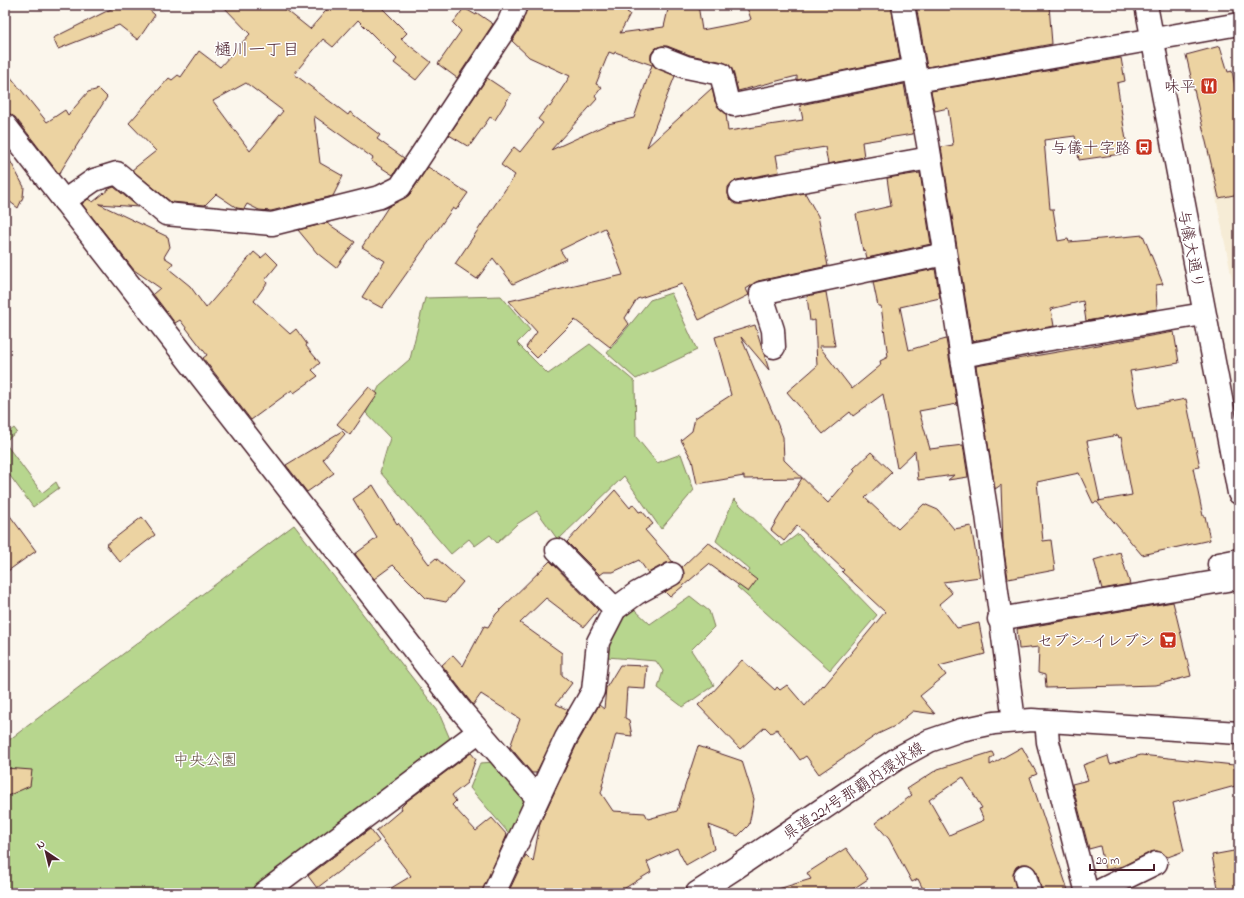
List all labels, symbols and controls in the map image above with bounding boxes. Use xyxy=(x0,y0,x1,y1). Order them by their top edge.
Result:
district label: 樋川一丁目 xyxy=(215,38,300,63)
place label: 味平 xyxy=(1164,76,1196,100)
restaurant icon: 味平 xyxy=(1199,76,1219,96)
place label: 与儀十字路 xyxy=(1051,137,1131,161)
bus stop icon: 与儀十字路 xyxy=(1134,137,1154,157)
street label: 与儀大通り xyxy=(1171,208,1209,291)
place label: セブン-イレブン xyxy=(1037,630,1155,654)
supermarket icon: セブン-イレブン xyxy=(1158,630,1178,650)
street label: 県道221号那覇内環状線 xyxy=(778,737,930,847)
park label: 中央公園 xyxy=(173,749,237,773)
north arrow xyxy=(26,832,66,872)
text: N xyxy=(33,836,48,853)
scale bar xyxy=(1090,846,1154,872)
text: 20 m xyxy=(1096,852,1119,870)

